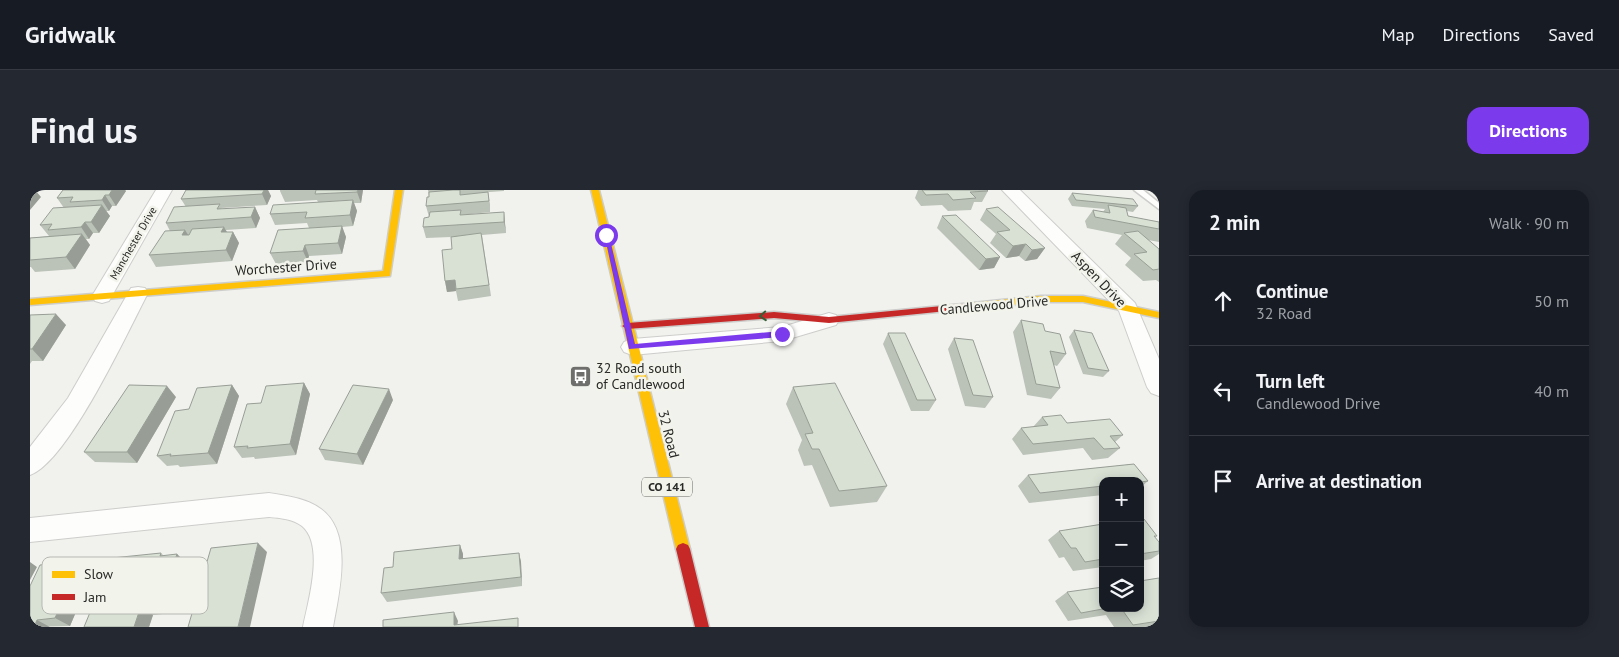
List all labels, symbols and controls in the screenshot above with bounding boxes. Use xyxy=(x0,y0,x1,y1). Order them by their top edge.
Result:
text: Gridwalk xyxy=(25,19,115,50)
text: Map xyxy=(1382,23,1414,46)
text: Directions xyxy=(1442,23,1520,46)
text: Saved xyxy=(1548,23,1594,46)
text: Find us xyxy=(30,107,138,153)
button: Directions xyxy=(1467,107,1589,154)
street label: Manchester Drive xyxy=(106,204,160,282)
text: 2 min xyxy=(1209,209,1260,236)
text: Walk · 90 m xyxy=(1489,213,1569,233)
route start xyxy=(595,224,618,247)
street label: Aspen Drive xyxy=(1068,247,1130,311)
street label: Worchester Drive xyxy=(235,254,337,280)
text: Continue xyxy=(1256,279,1328,303)
icon: ahead xyxy=(1209,287,1237,315)
street label: Candlewood Drive xyxy=(939,291,1049,319)
text: 50 m xyxy=(1534,291,1569,311)
text: 32 Road xyxy=(1256,303,1312,323)
one-way arrow xyxy=(758,310,766,321)
route end xyxy=(771,323,794,346)
place label: 32 Road south of Candlewood xyxy=(596,359,685,393)
bus stop icon: 32 Road south of Candlewood xyxy=(568,364,592,388)
text: Turn left xyxy=(1256,369,1325,393)
icon: left xyxy=(1209,377,1237,405)
text: 40 m xyxy=(1534,381,1569,401)
text: Candlewood Drive xyxy=(1256,393,1380,413)
street label: 32 Road xyxy=(654,408,684,460)
icon: arrive xyxy=(1209,467,1237,495)
text: Arrive at destination xyxy=(1256,469,1422,493)
map controls xyxy=(1099,477,1144,612)
button: + xyxy=(1099,477,1144,522)
road number: CO 141 xyxy=(642,478,692,496)
button: − xyxy=(1099,522,1144,567)
legend xyxy=(42,557,208,614)
text: Slow xyxy=(84,565,114,583)
button: layers xyxy=(1099,567,1144,612)
text: Jam xyxy=(83,588,106,606)

